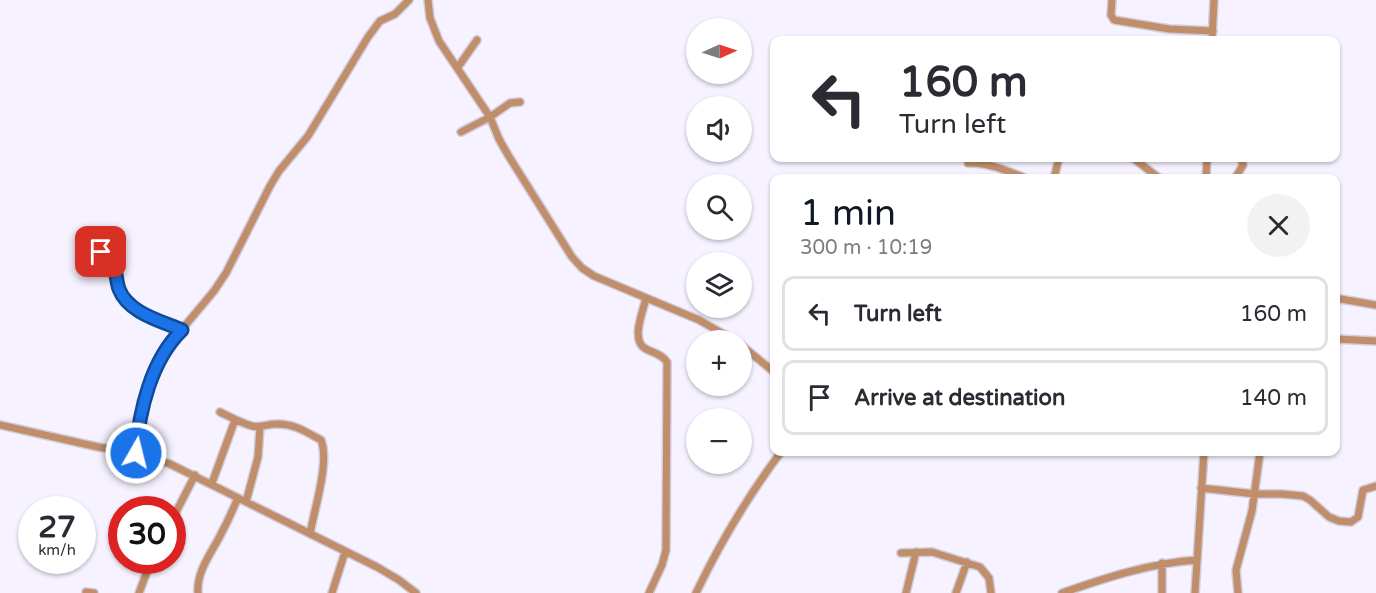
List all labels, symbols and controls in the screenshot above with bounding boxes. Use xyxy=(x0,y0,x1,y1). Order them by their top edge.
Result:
north arrow xyxy=(686,18,752,84)
map controls xyxy=(686,18,752,474)
text: 160 m xyxy=(899,57,1028,108)
icon: left xyxy=(800,60,878,138)
button: sound xyxy=(686,96,752,162)
text: Turn left xyxy=(899,108,1006,141)
button: search xyxy=(686,174,752,240)
text: 1 min xyxy=(800,192,896,235)
button: close xyxy=(1247,194,1310,257)
pin xyxy=(75,226,126,277)
icon: arrive xyxy=(84,235,117,268)
text: 300 m · 10:19 xyxy=(800,236,932,260)
button: layers xyxy=(686,252,752,318)
icon: left xyxy=(803,297,836,330)
text: Turn left xyxy=(854,301,942,327)
text: 160 m xyxy=(1240,301,1307,327)
button: + xyxy=(686,330,752,396)
icon: arrive xyxy=(803,381,836,414)
text: Arrive at destination xyxy=(854,385,1065,411)
text: 140 m xyxy=(1240,385,1307,411)
button: − xyxy=(686,408,752,474)
position arrow xyxy=(104,421,168,485)
speed limit sign: 30 xyxy=(108,496,186,574)
text: 27 xyxy=(38,509,76,546)
text: km/h xyxy=(38,541,76,559)

